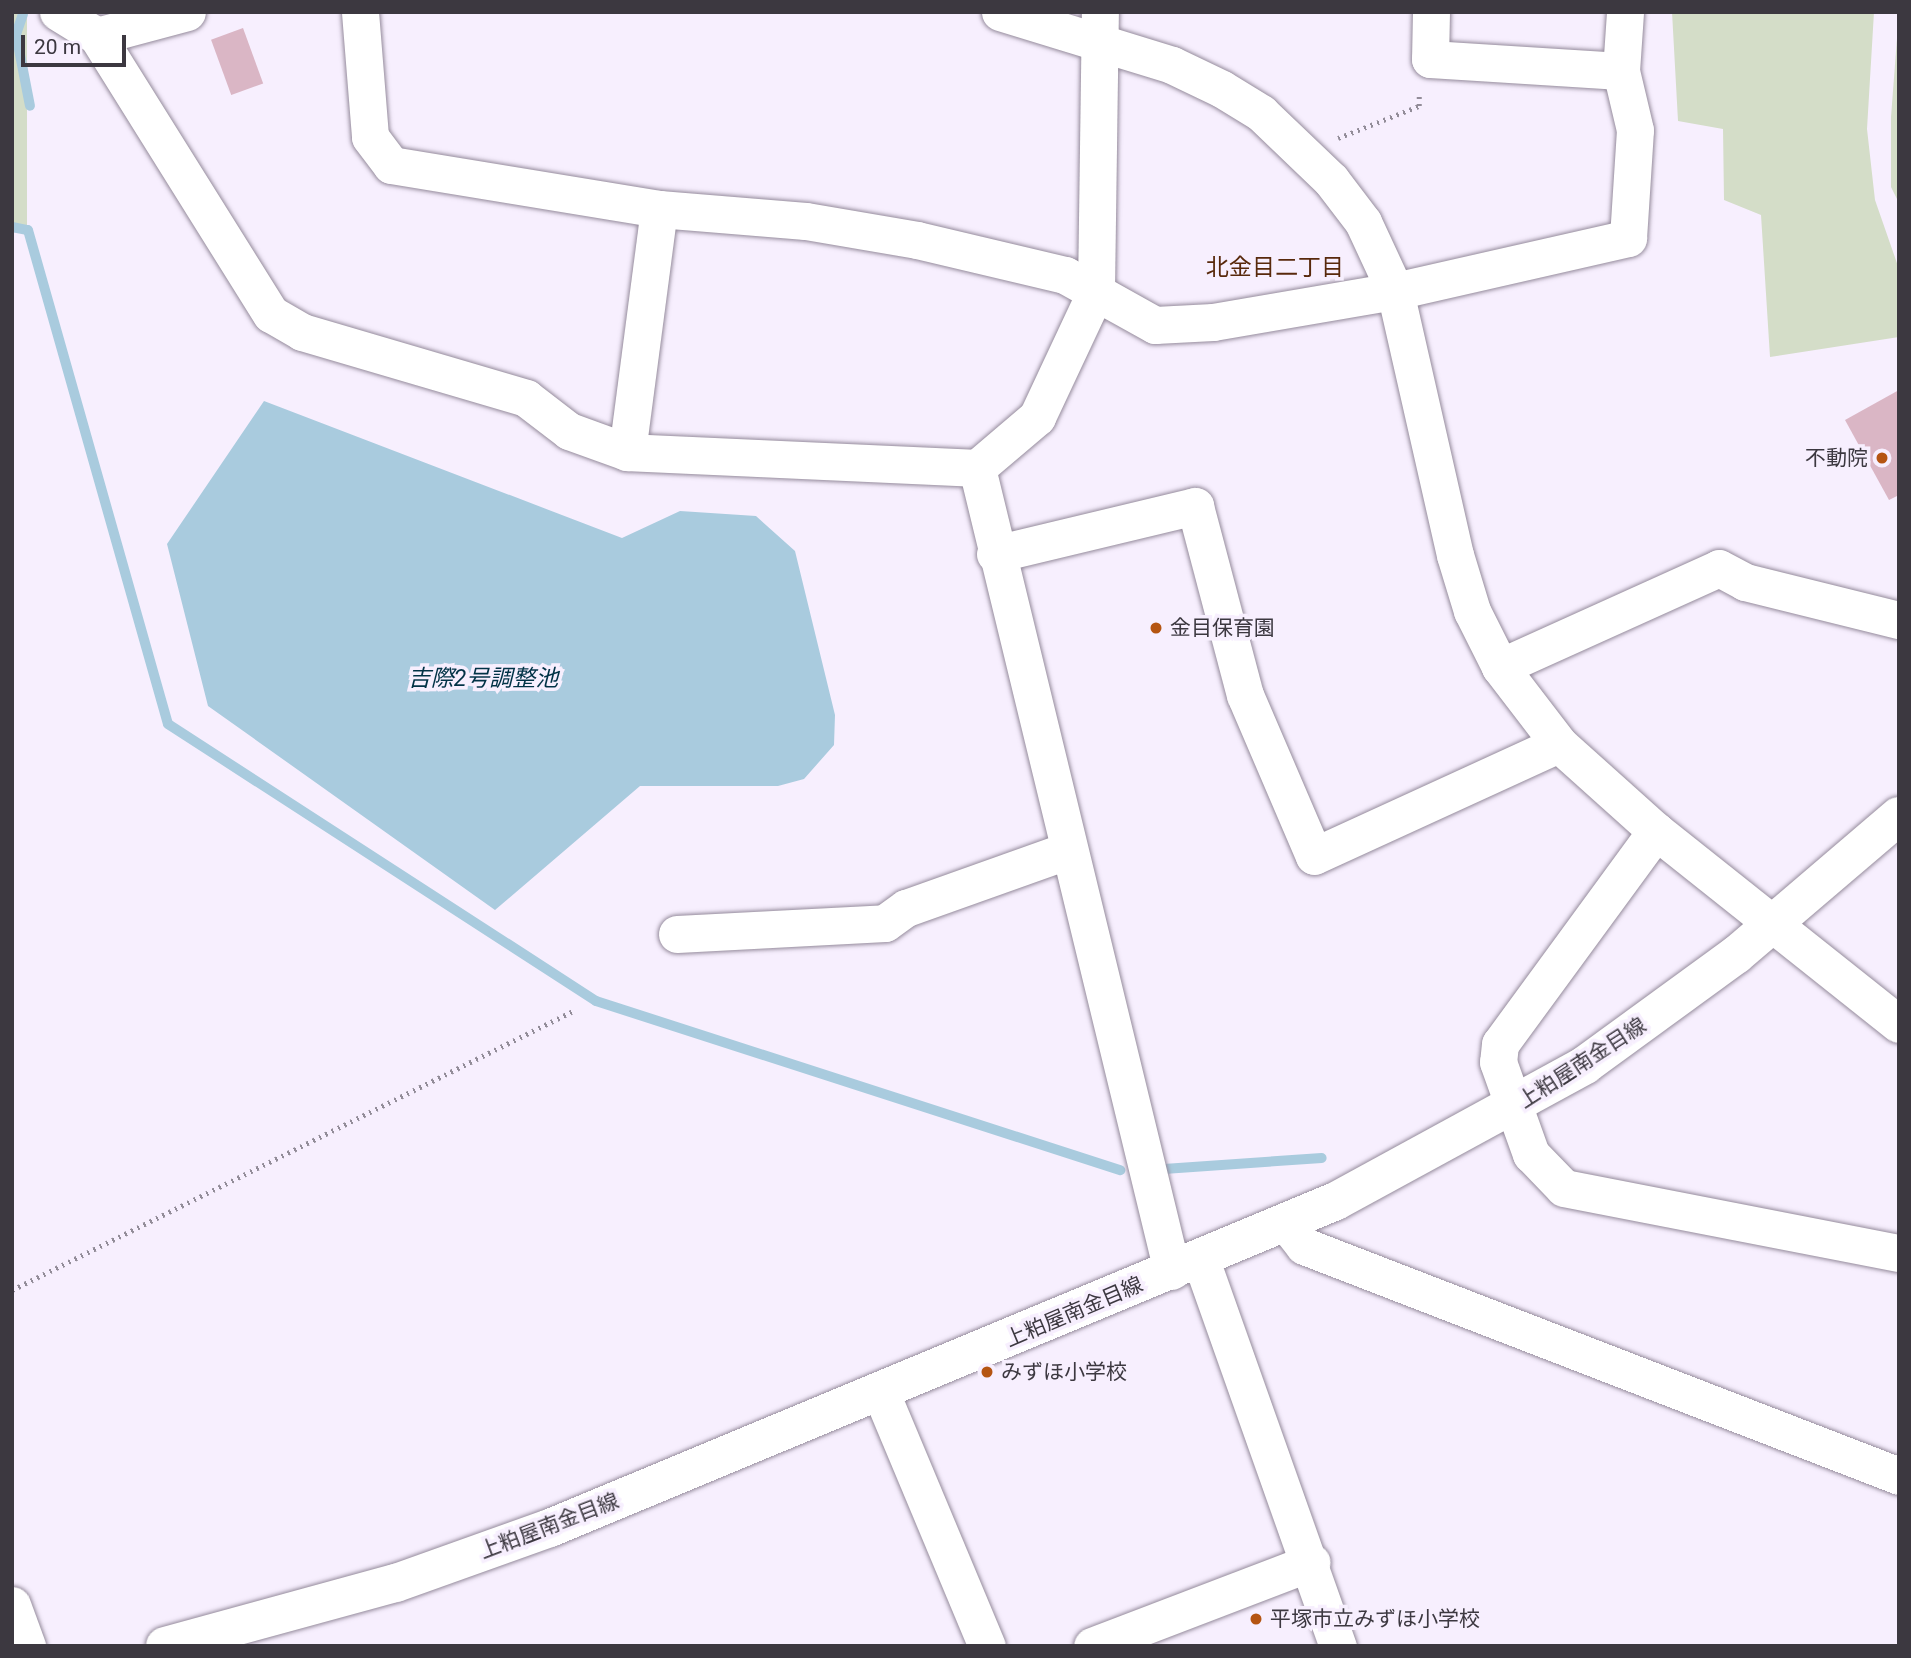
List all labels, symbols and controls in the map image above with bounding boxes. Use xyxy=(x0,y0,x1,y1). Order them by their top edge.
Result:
scale bar xyxy=(24,21,130,65)
text: 20 m xyxy=(34,35,81,59)
district label: 北金目二丁目 xyxy=(1206,254,1344,282)
place label: 不動院 xyxy=(1805,445,1868,471)
marker: 不動院 xyxy=(1874,450,1890,466)
place label: 金目保育園 xyxy=(1170,615,1275,641)
marker: 金目保育園 xyxy=(1148,620,1164,636)
water label: 吉際2号調整池 xyxy=(408,665,558,693)
street label: 上粕屋南金目線 xyxy=(1513,1012,1651,1114)
street label: 上粕屋南金目線 xyxy=(1001,1272,1147,1352)
place label: みずほ小学校 xyxy=(1001,1359,1127,1385)
marker: みずほ小学校 xyxy=(979,1364,995,1380)
street label: 上粕屋南金目線 xyxy=(476,1488,622,1564)
place label: 平塚市立みずほ小学校 xyxy=(1270,1606,1480,1632)
marker: 平塚市立みずほ小学校 xyxy=(1248,1611,1264,1627)

